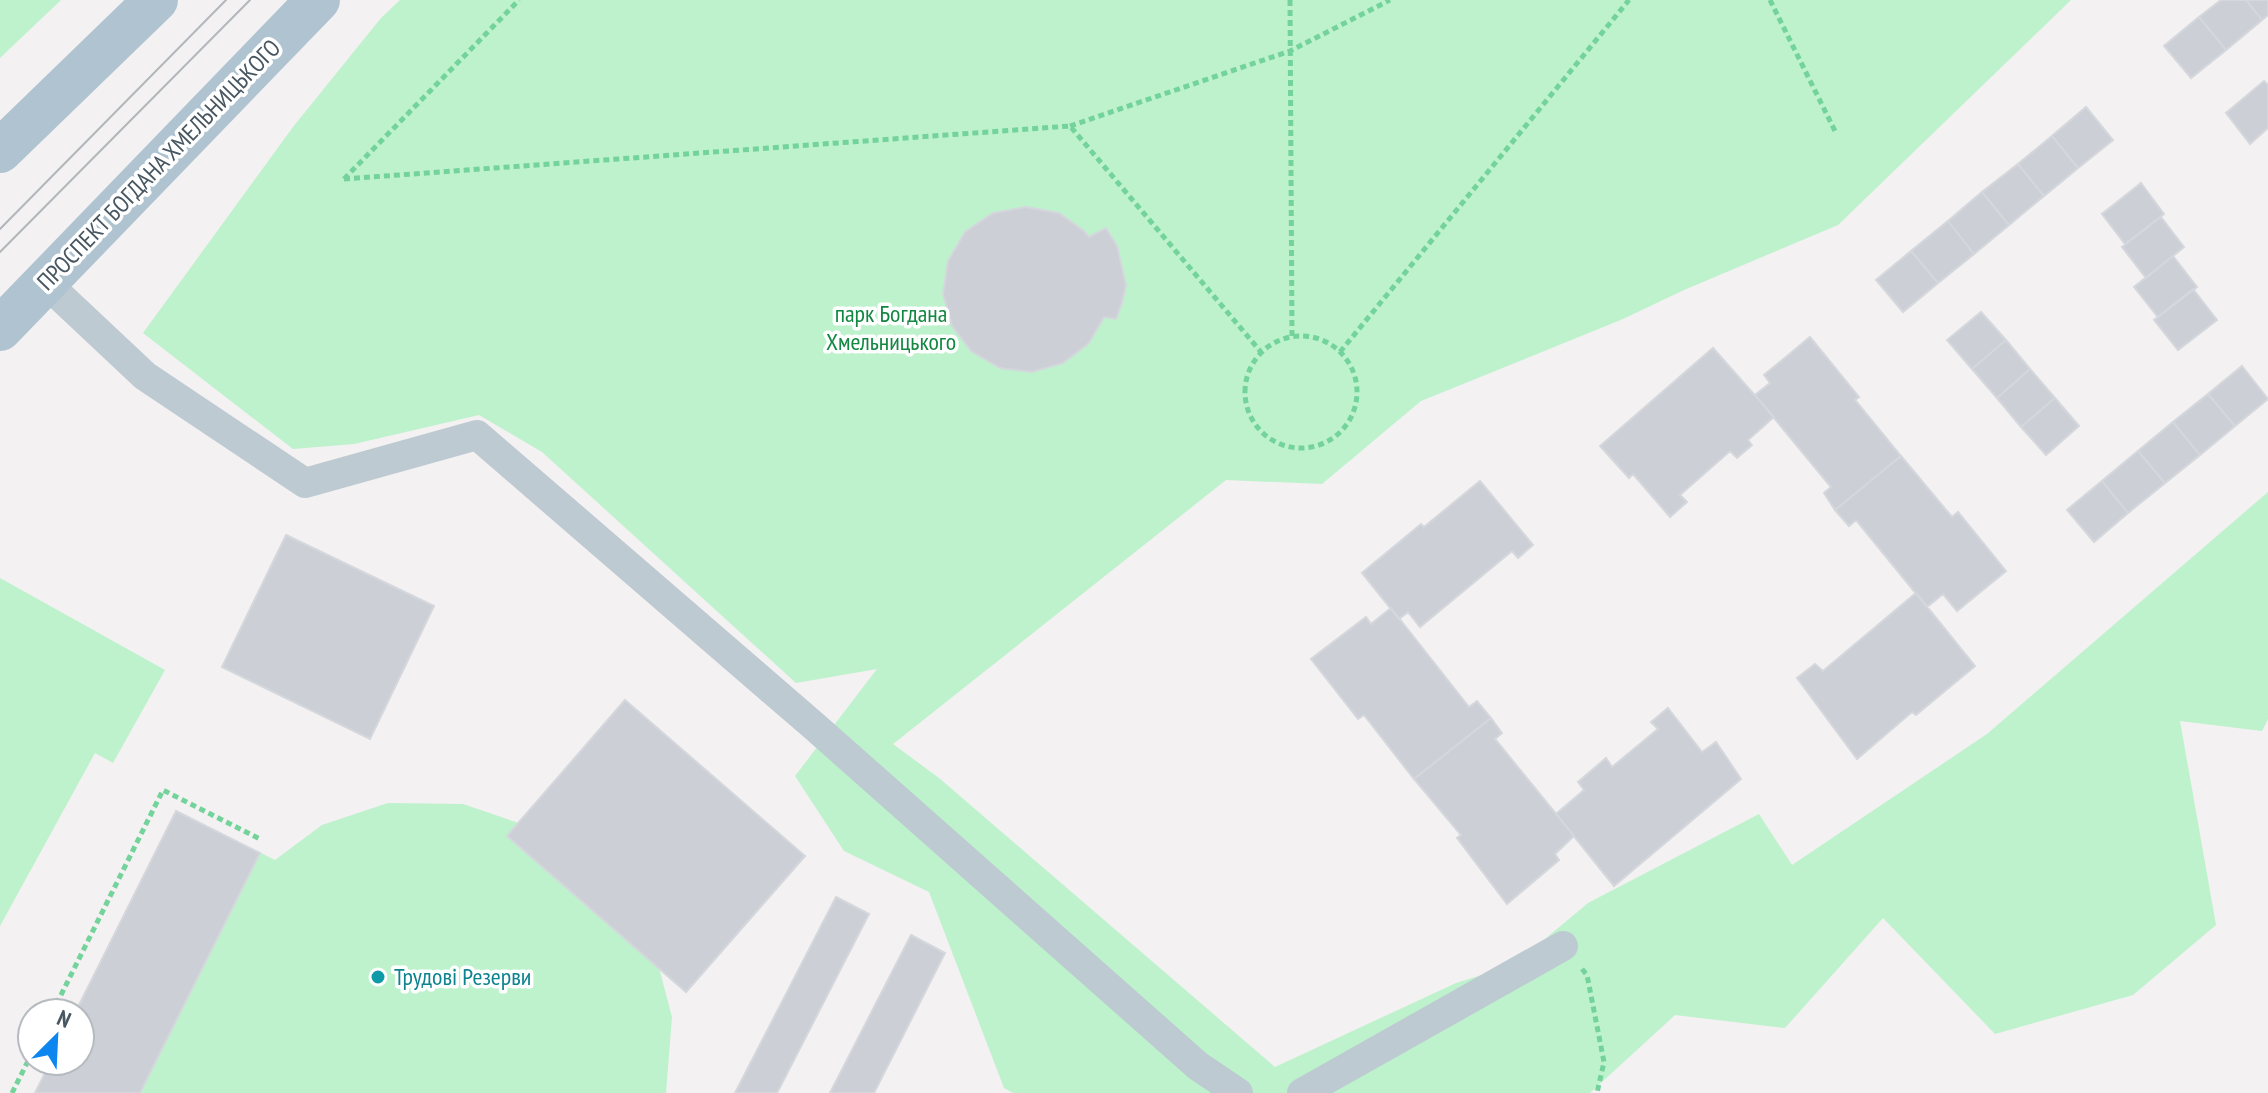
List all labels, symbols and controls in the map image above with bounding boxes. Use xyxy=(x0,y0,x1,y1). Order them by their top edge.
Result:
street label: ПРОСПЕКТ БОГДАНА ХМЕЛЬНИЦЬКОГО xyxy=(30,33,287,297)
park label: парк Богдана Хмельницького xyxy=(826,298,956,357)
place label: Трудові Резерви xyxy=(394,961,531,992)
marker: Трудові Резерви xyxy=(369,968,387,986)
north arrow xyxy=(16,997,96,1077)
text: N xyxy=(53,1004,75,1034)

